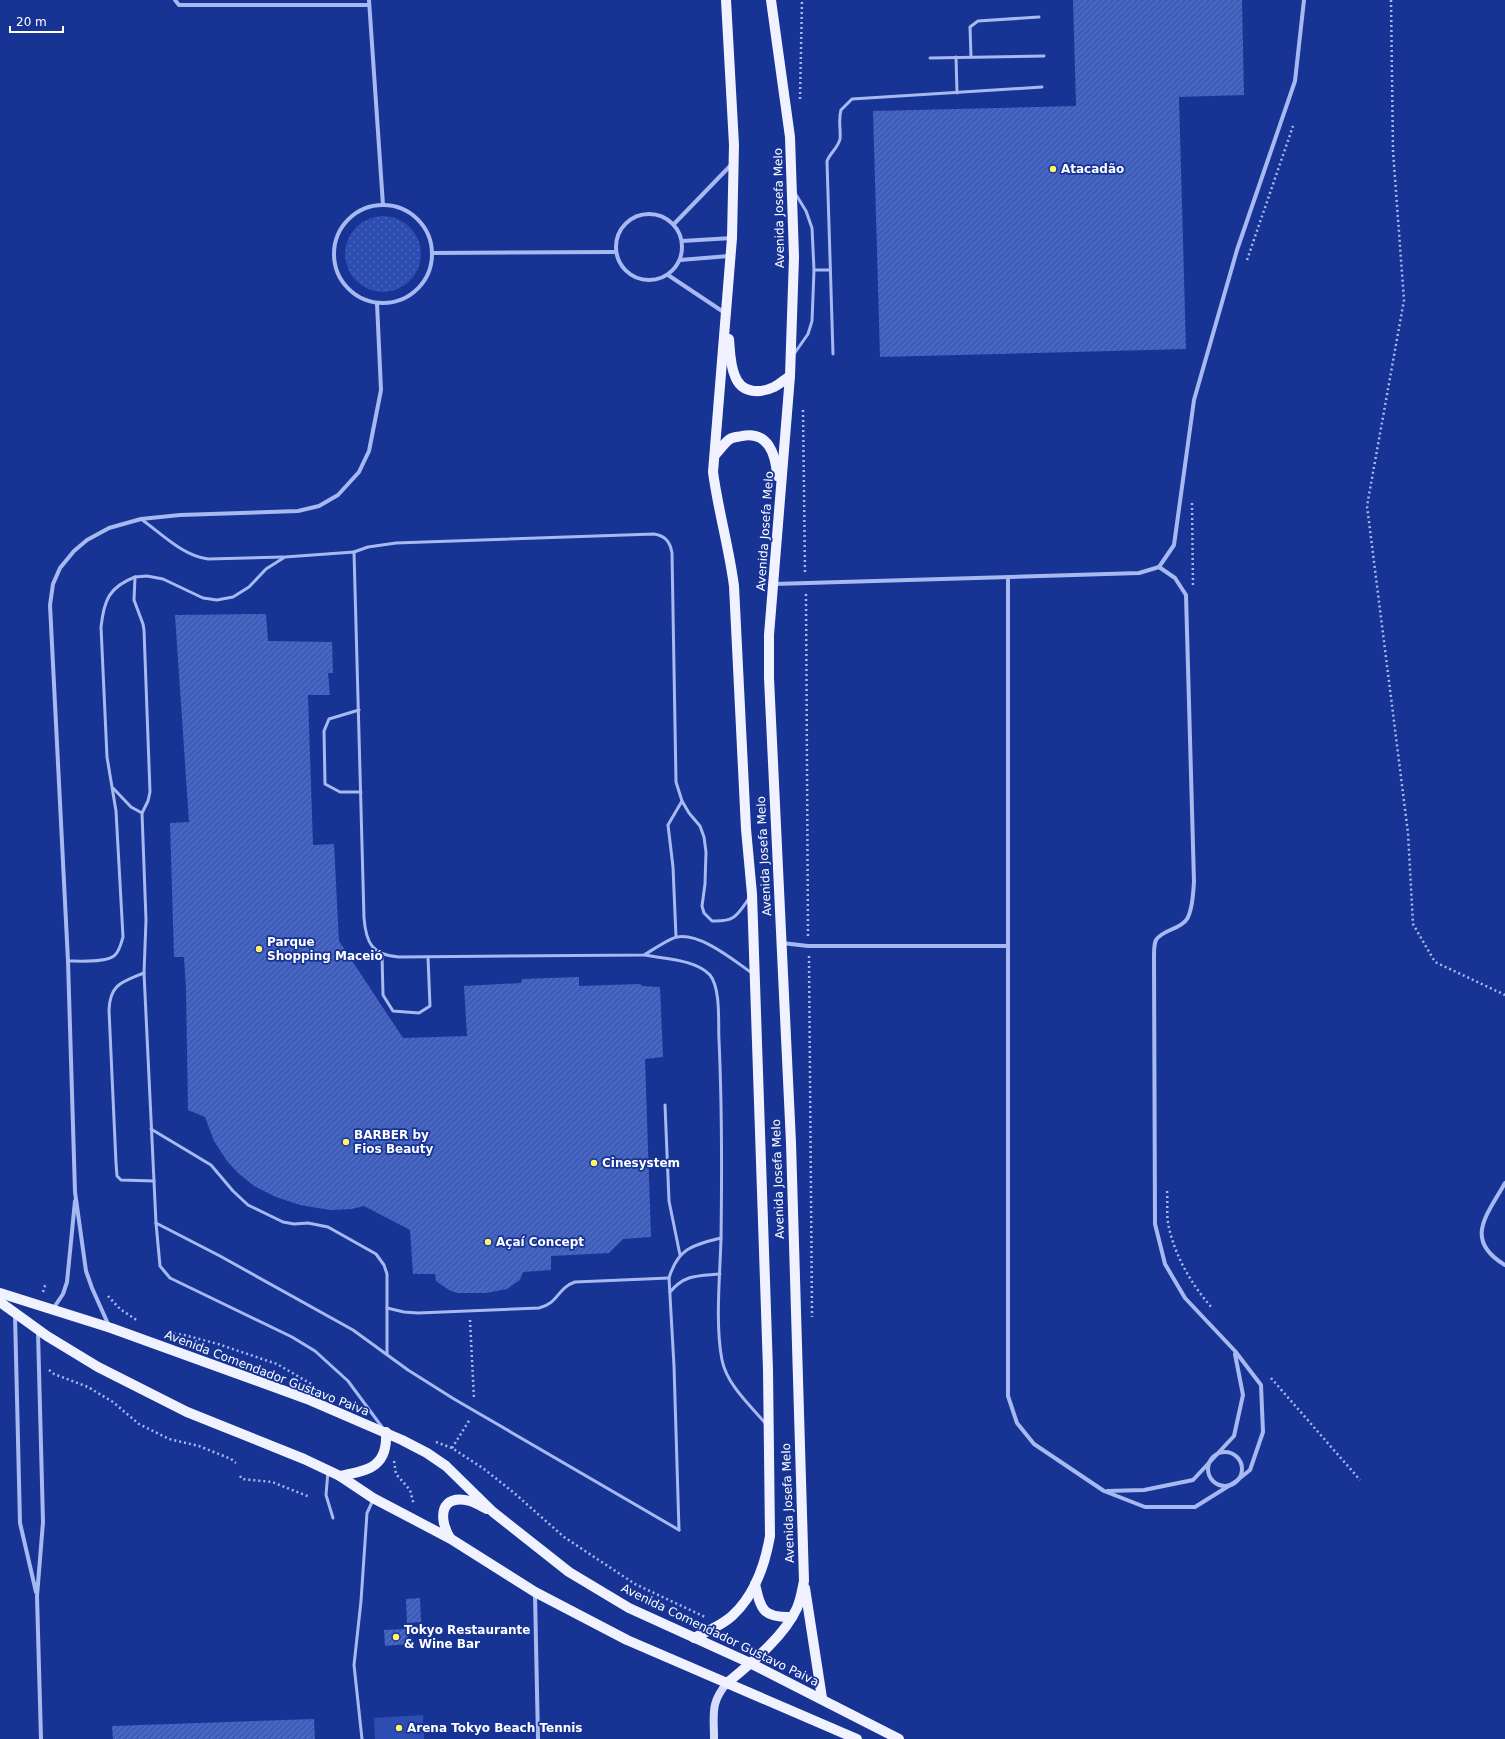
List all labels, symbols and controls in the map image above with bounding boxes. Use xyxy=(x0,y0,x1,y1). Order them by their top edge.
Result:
scale bar xyxy=(10,8,63,34)
text: 20 m xyxy=(16,15,47,29)
street label: Avenida Josefa Melo xyxy=(771,148,787,268)
place label: Atacadão xyxy=(1061,162,1124,176)
marker: Atacadão xyxy=(1048,164,1058,174)
street label: Avenida Josefa Melo xyxy=(754,471,776,591)
street label: Avenida Josefa Melo xyxy=(754,796,774,916)
place label: Parque Shopping Maceió xyxy=(267,935,383,963)
marker: Parque Shopping Maceió xyxy=(254,944,264,954)
street label: Avenida Josefa Melo xyxy=(769,1119,787,1239)
place label: BARBER by Fios Beauty xyxy=(354,1128,434,1156)
marker: BARBER by Fios Beauty xyxy=(341,1137,351,1147)
place label: Cinesystem xyxy=(602,1156,680,1170)
marker: Cinesystem xyxy=(589,1158,599,1168)
place label: Açaí Concept xyxy=(496,1235,584,1249)
marker: Açaí Concept xyxy=(483,1237,493,1247)
street label: Avenida Comendador Gustavo Paiva xyxy=(163,1327,371,1419)
street label: Avenida Josefa Melo xyxy=(779,1443,797,1563)
street label: Avenida Comendador Gustavo Paiva xyxy=(619,1581,821,1689)
place label: Tokyo Restaurante & Wine Bar xyxy=(404,1623,530,1651)
marker: Tokyo Restaurante & Wine Bar xyxy=(391,1632,401,1642)
place label: Arena Tokyo Beach Tennis xyxy=(407,1721,583,1735)
marker: Arena Tokyo Beach Tennis xyxy=(394,1723,404,1733)

